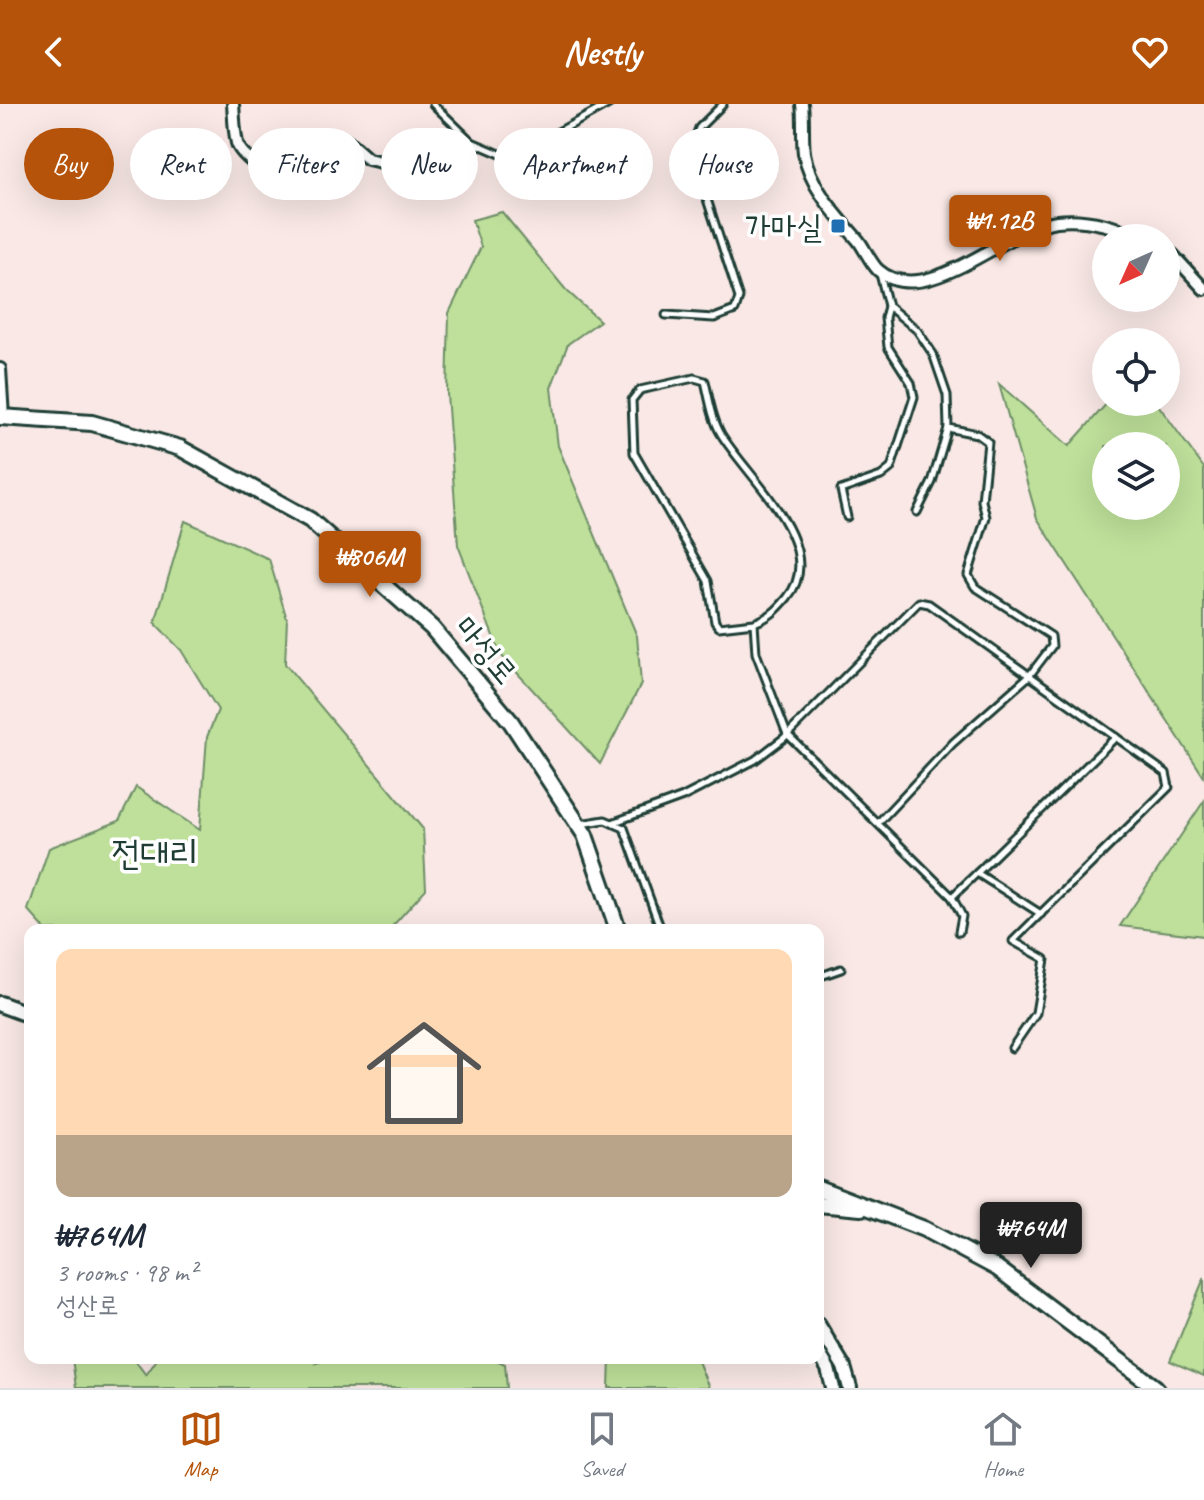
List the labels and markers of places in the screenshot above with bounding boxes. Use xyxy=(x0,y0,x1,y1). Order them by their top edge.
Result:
pin: ₩1.12B xyxy=(935,195,1065,263)
place label: 가마실 xyxy=(745,206,822,247)
marker: 가마실 xyxy=(829,217,847,235)
pin: ₩806M xyxy=(314,531,426,599)
pin: ₩764M xyxy=(975,1202,1087,1270)

